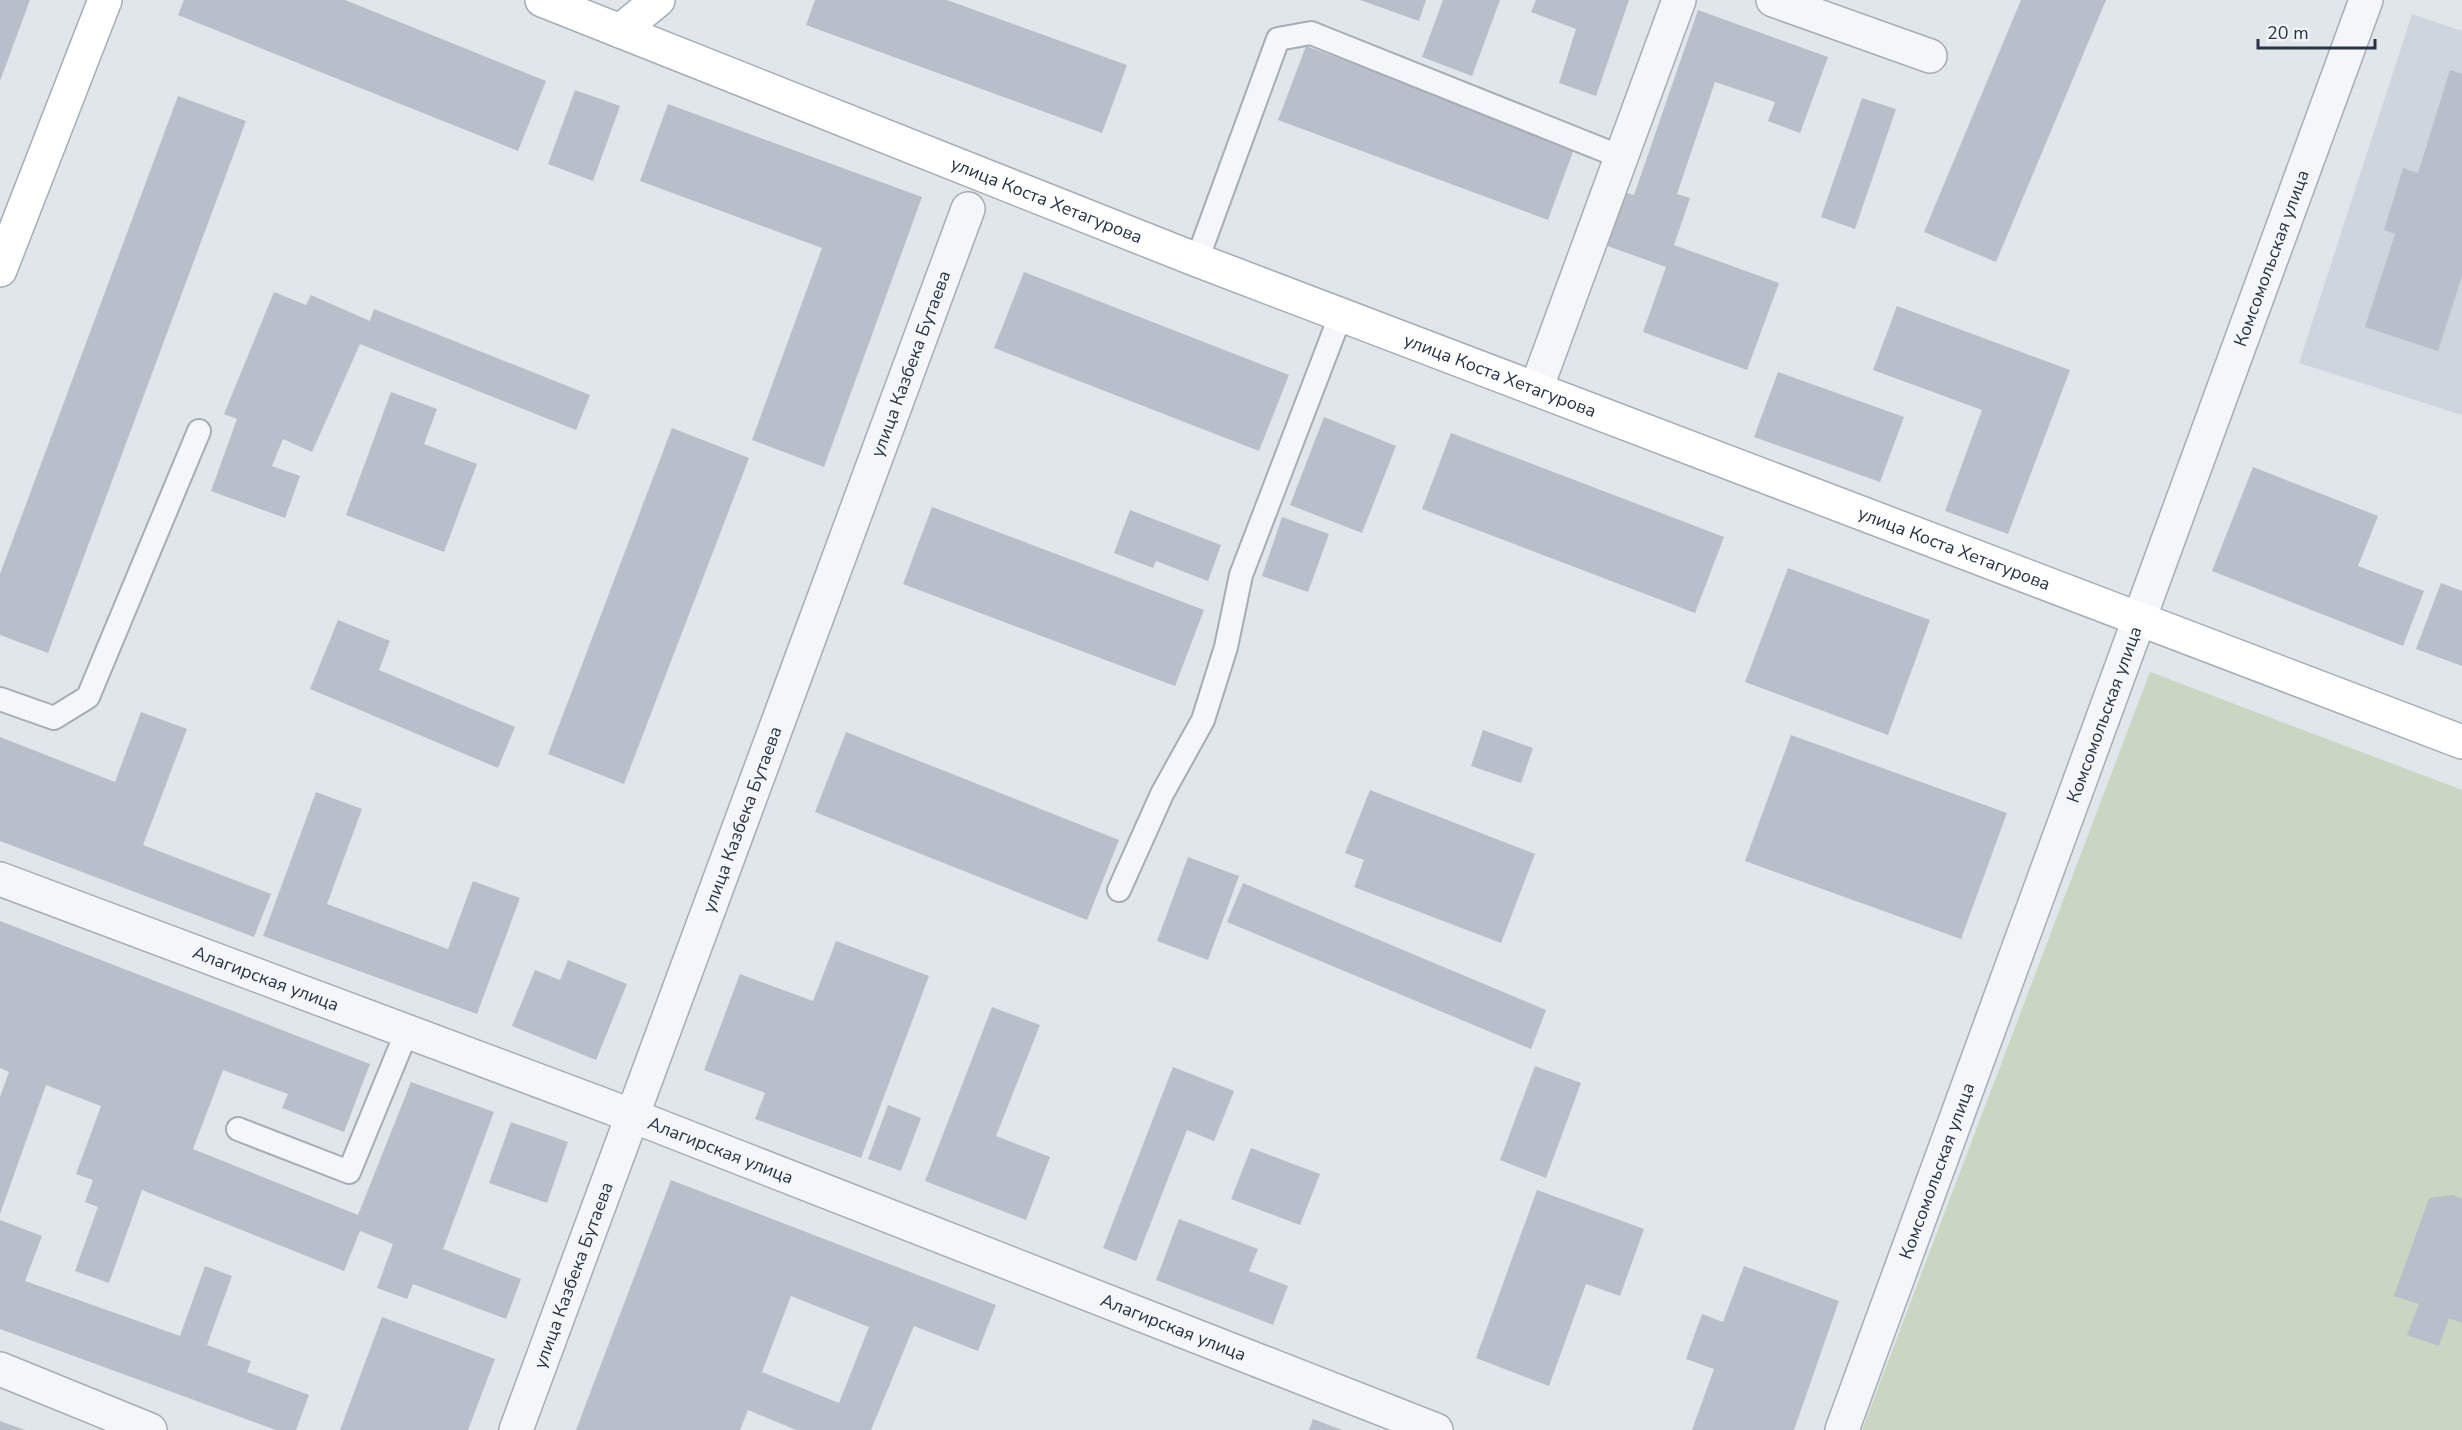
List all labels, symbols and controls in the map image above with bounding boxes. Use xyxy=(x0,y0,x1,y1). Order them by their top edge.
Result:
scale bar xyxy=(2258,12,2375,50)
text: 20 m xyxy=(2267,21,2309,45)
street label: улица Коста Хетагурова xyxy=(947,152,1146,249)
street label: Комсомольская улица xyxy=(2228,167,2315,350)
street label: улица Казбека Бутаева xyxy=(865,267,956,460)
street label: улица Коста Хетагурова xyxy=(1400,328,1600,423)
street label: улица Коста Хетагурова xyxy=(1855,501,2054,596)
street label: Комсомольская улица xyxy=(2061,623,2148,806)
street label: улица Казбека Бутаева xyxy=(697,723,788,916)
street label: Алагирская улица xyxy=(189,940,343,1017)
street label: Комсомольская улица xyxy=(1894,1079,1980,1262)
street label: Алагирская улица xyxy=(644,1111,797,1190)
street label: улица Казбека Бутаева xyxy=(528,1179,619,1372)
street label: Алагирская улица xyxy=(1097,1288,1250,1367)

